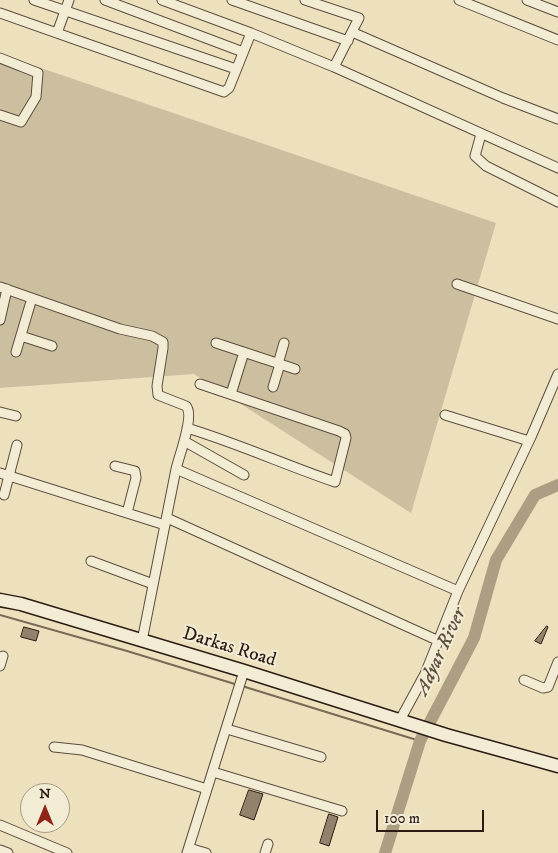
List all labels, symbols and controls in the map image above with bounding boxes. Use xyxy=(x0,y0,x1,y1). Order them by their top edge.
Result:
water label: Adyar River xyxy=(411,605,473,699)
street label: Darkas Road xyxy=(180,623,278,673)
north arrow xyxy=(20,783,70,833)
text: N xyxy=(39,785,51,803)
scale bar xyxy=(378,800,486,832)
text: 100 m xyxy=(384,809,420,828)

